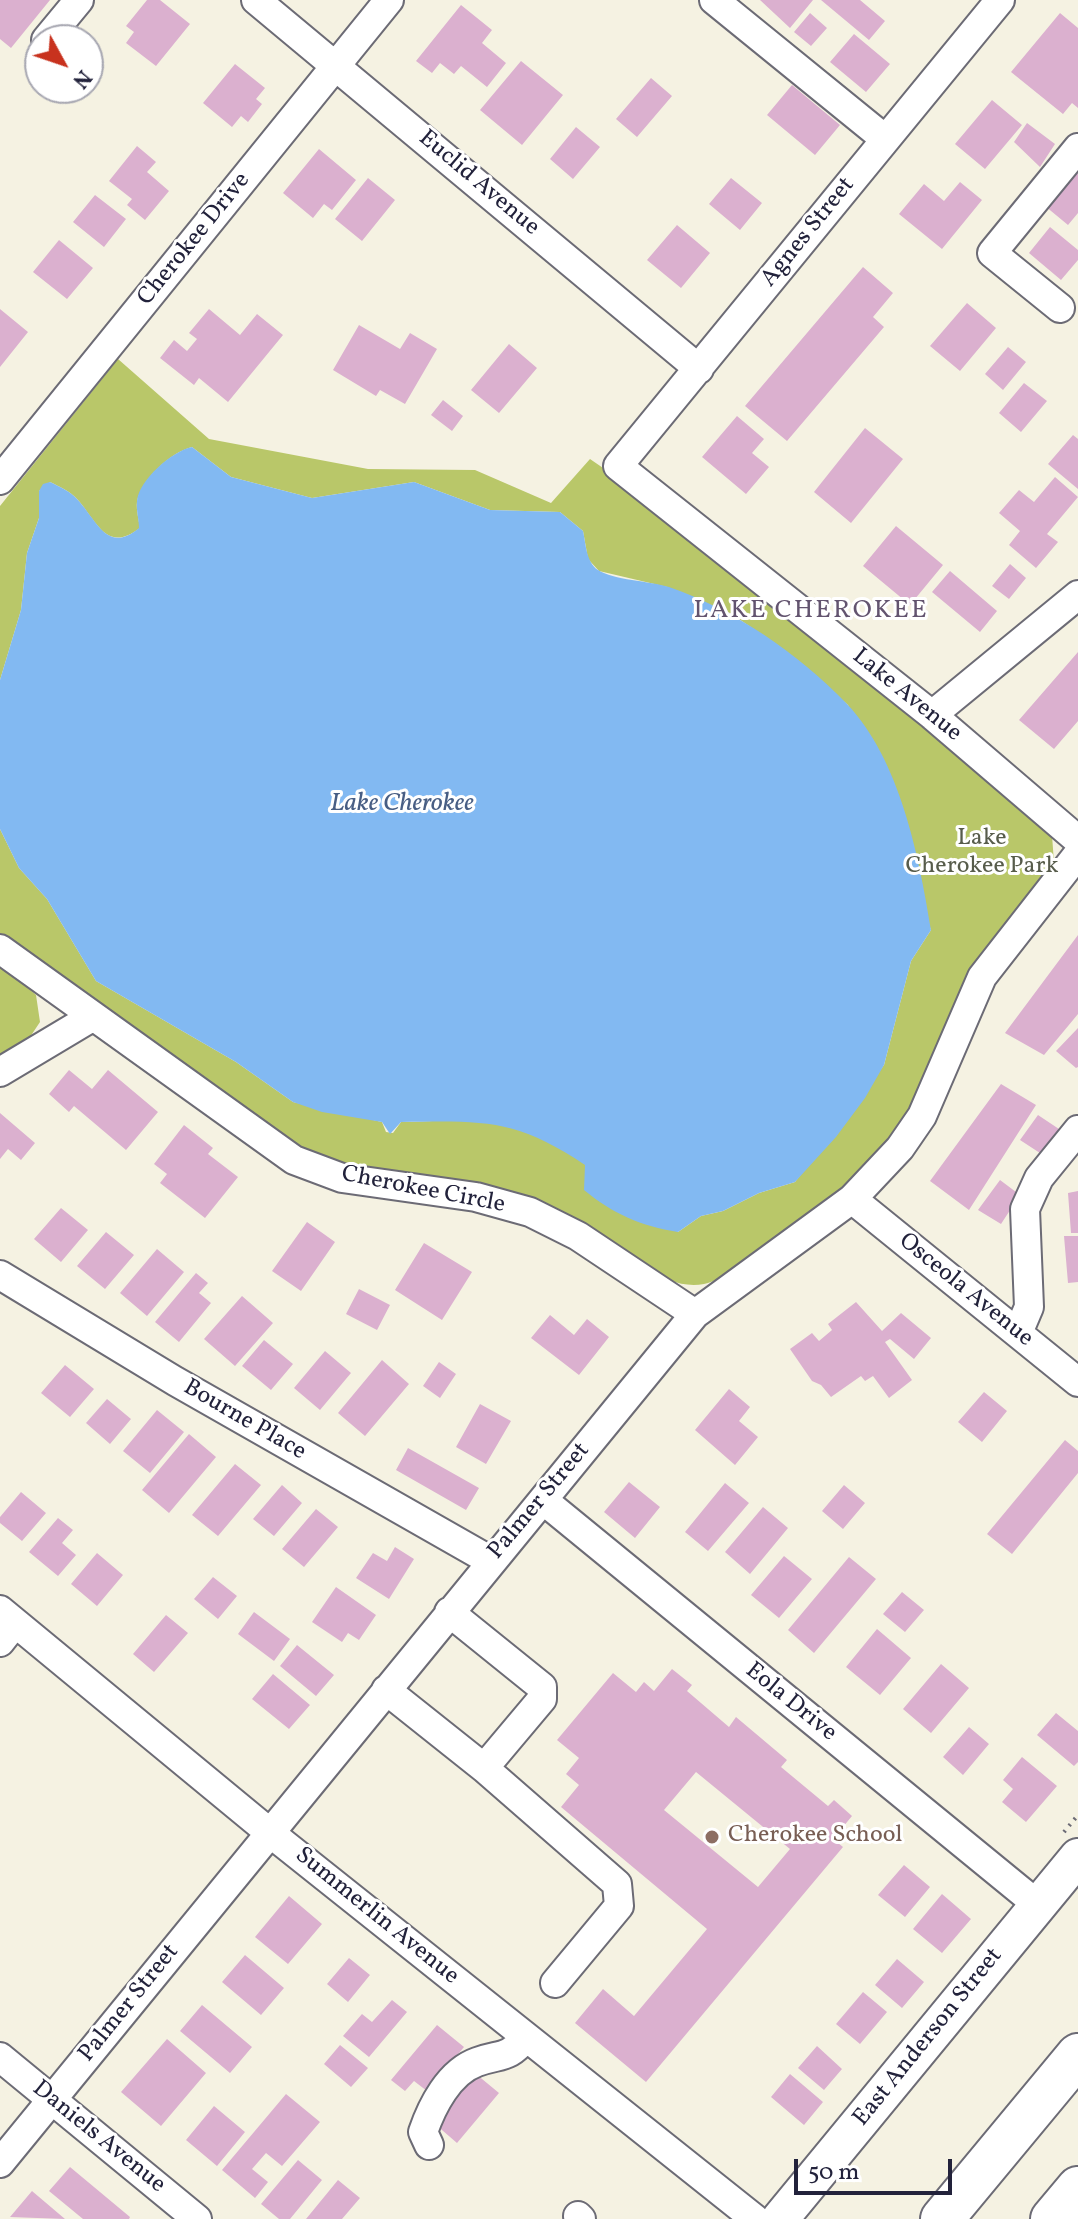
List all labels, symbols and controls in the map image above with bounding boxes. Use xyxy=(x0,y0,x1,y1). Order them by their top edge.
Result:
north arrow xyxy=(24,24,104,104)
text: N xyxy=(64,62,98,95)
street label: Euclid Avenue xyxy=(412,125,544,243)
street label: Cherokee Drive xyxy=(133,168,257,312)
street label: Agnes Street xyxy=(756,172,862,294)
district label: LAKE CHEROKEE xyxy=(693,596,929,628)
street label: Lake Avenue xyxy=(845,643,967,749)
water label: Lake Cherokee xyxy=(330,789,474,821)
park label: Lake Cherokee Park xyxy=(905,826,1059,882)
street label: Cherokee Circle xyxy=(339,1161,507,1221)
street label: Osceola Avenue xyxy=(892,1228,1038,1354)
street label: Bourne Place xyxy=(177,1374,311,1468)
street label: Palmer Street xyxy=(483,1438,597,1566)
street label: Eola Drive xyxy=(738,1657,842,1749)
place label: Cherokee School xyxy=(728,1823,902,1851)
marker: Cherokee School xyxy=(703,1828,721,1846)
street label: Summerlin Avenue xyxy=(288,1842,464,1992)
street label: Palmer Street xyxy=(74,1939,186,2069)
street label: East Anderson Street xyxy=(848,1943,1010,2133)
street label: Daniels Avenue xyxy=(26,2075,170,2201)
scale bar xyxy=(798,2143,956,2193)
text: 50 m xyxy=(808,2156,860,2190)

